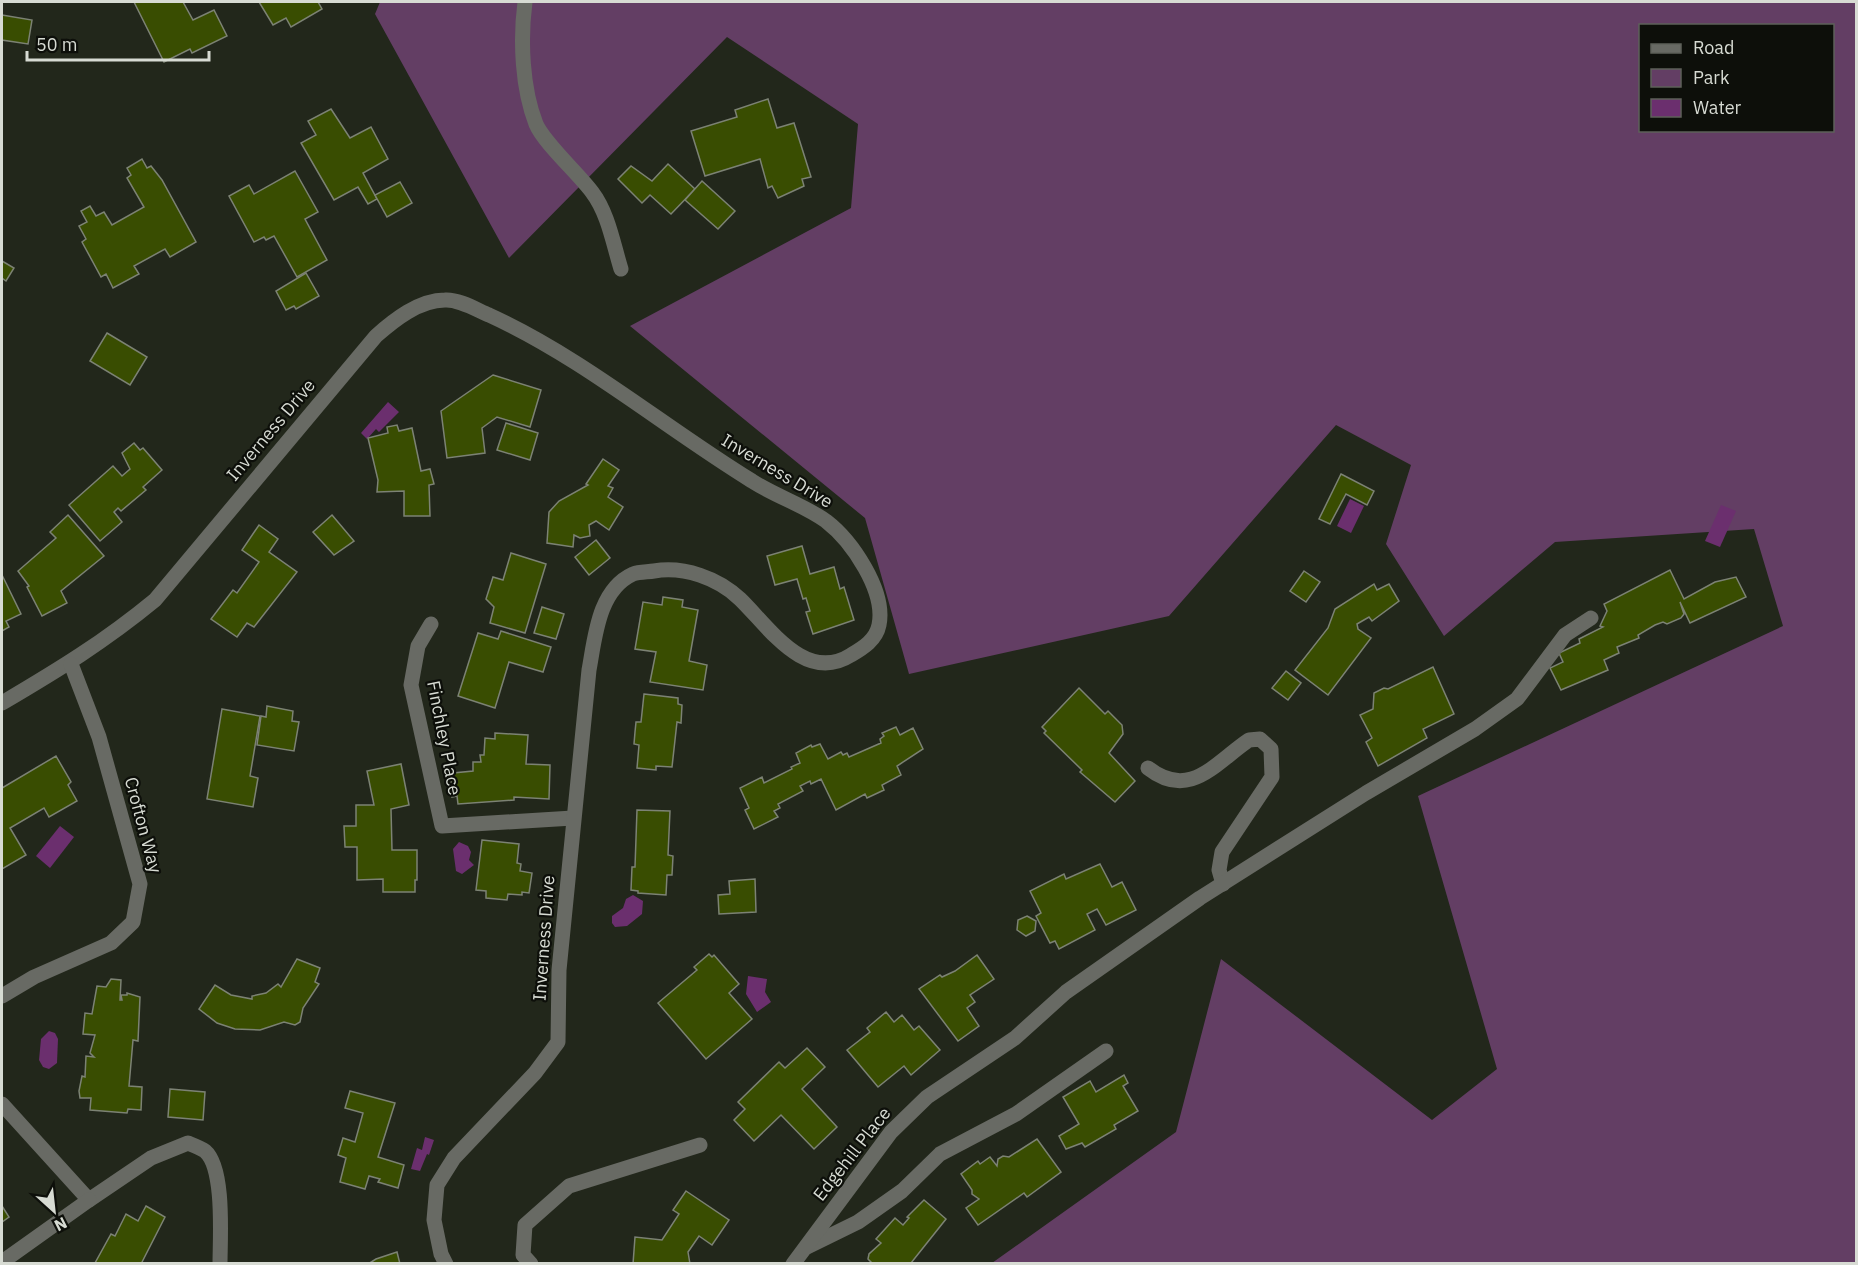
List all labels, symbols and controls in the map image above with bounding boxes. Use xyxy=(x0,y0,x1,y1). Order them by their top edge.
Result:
scale bar xyxy=(27,24,208,62)
legend xyxy=(1639,24,1834,132)
text: 50 m xyxy=(36,33,78,56)
text: Road xyxy=(1693,36,1734,59)
text: Park xyxy=(1693,66,1730,89)
text: Water xyxy=(1693,96,1742,119)
street label: Inverness Drive xyxy=(221,374,320,485)
street label: Inverness Drive xyxy=(717,428,837,513)
street label: Finchley Place xyxy=(422,679,467,797)
street label: Crofton Way xyxy=(120,774,167,876)
street label: Inverness Drive xyxy=(528,874,559,1002)
street label: Edgehill Place xyxy=(808,1102,896,1205)
north arrow xyxy=(24,1181,84,1241)
text: N xyxy=(51,1213,71,1236)

